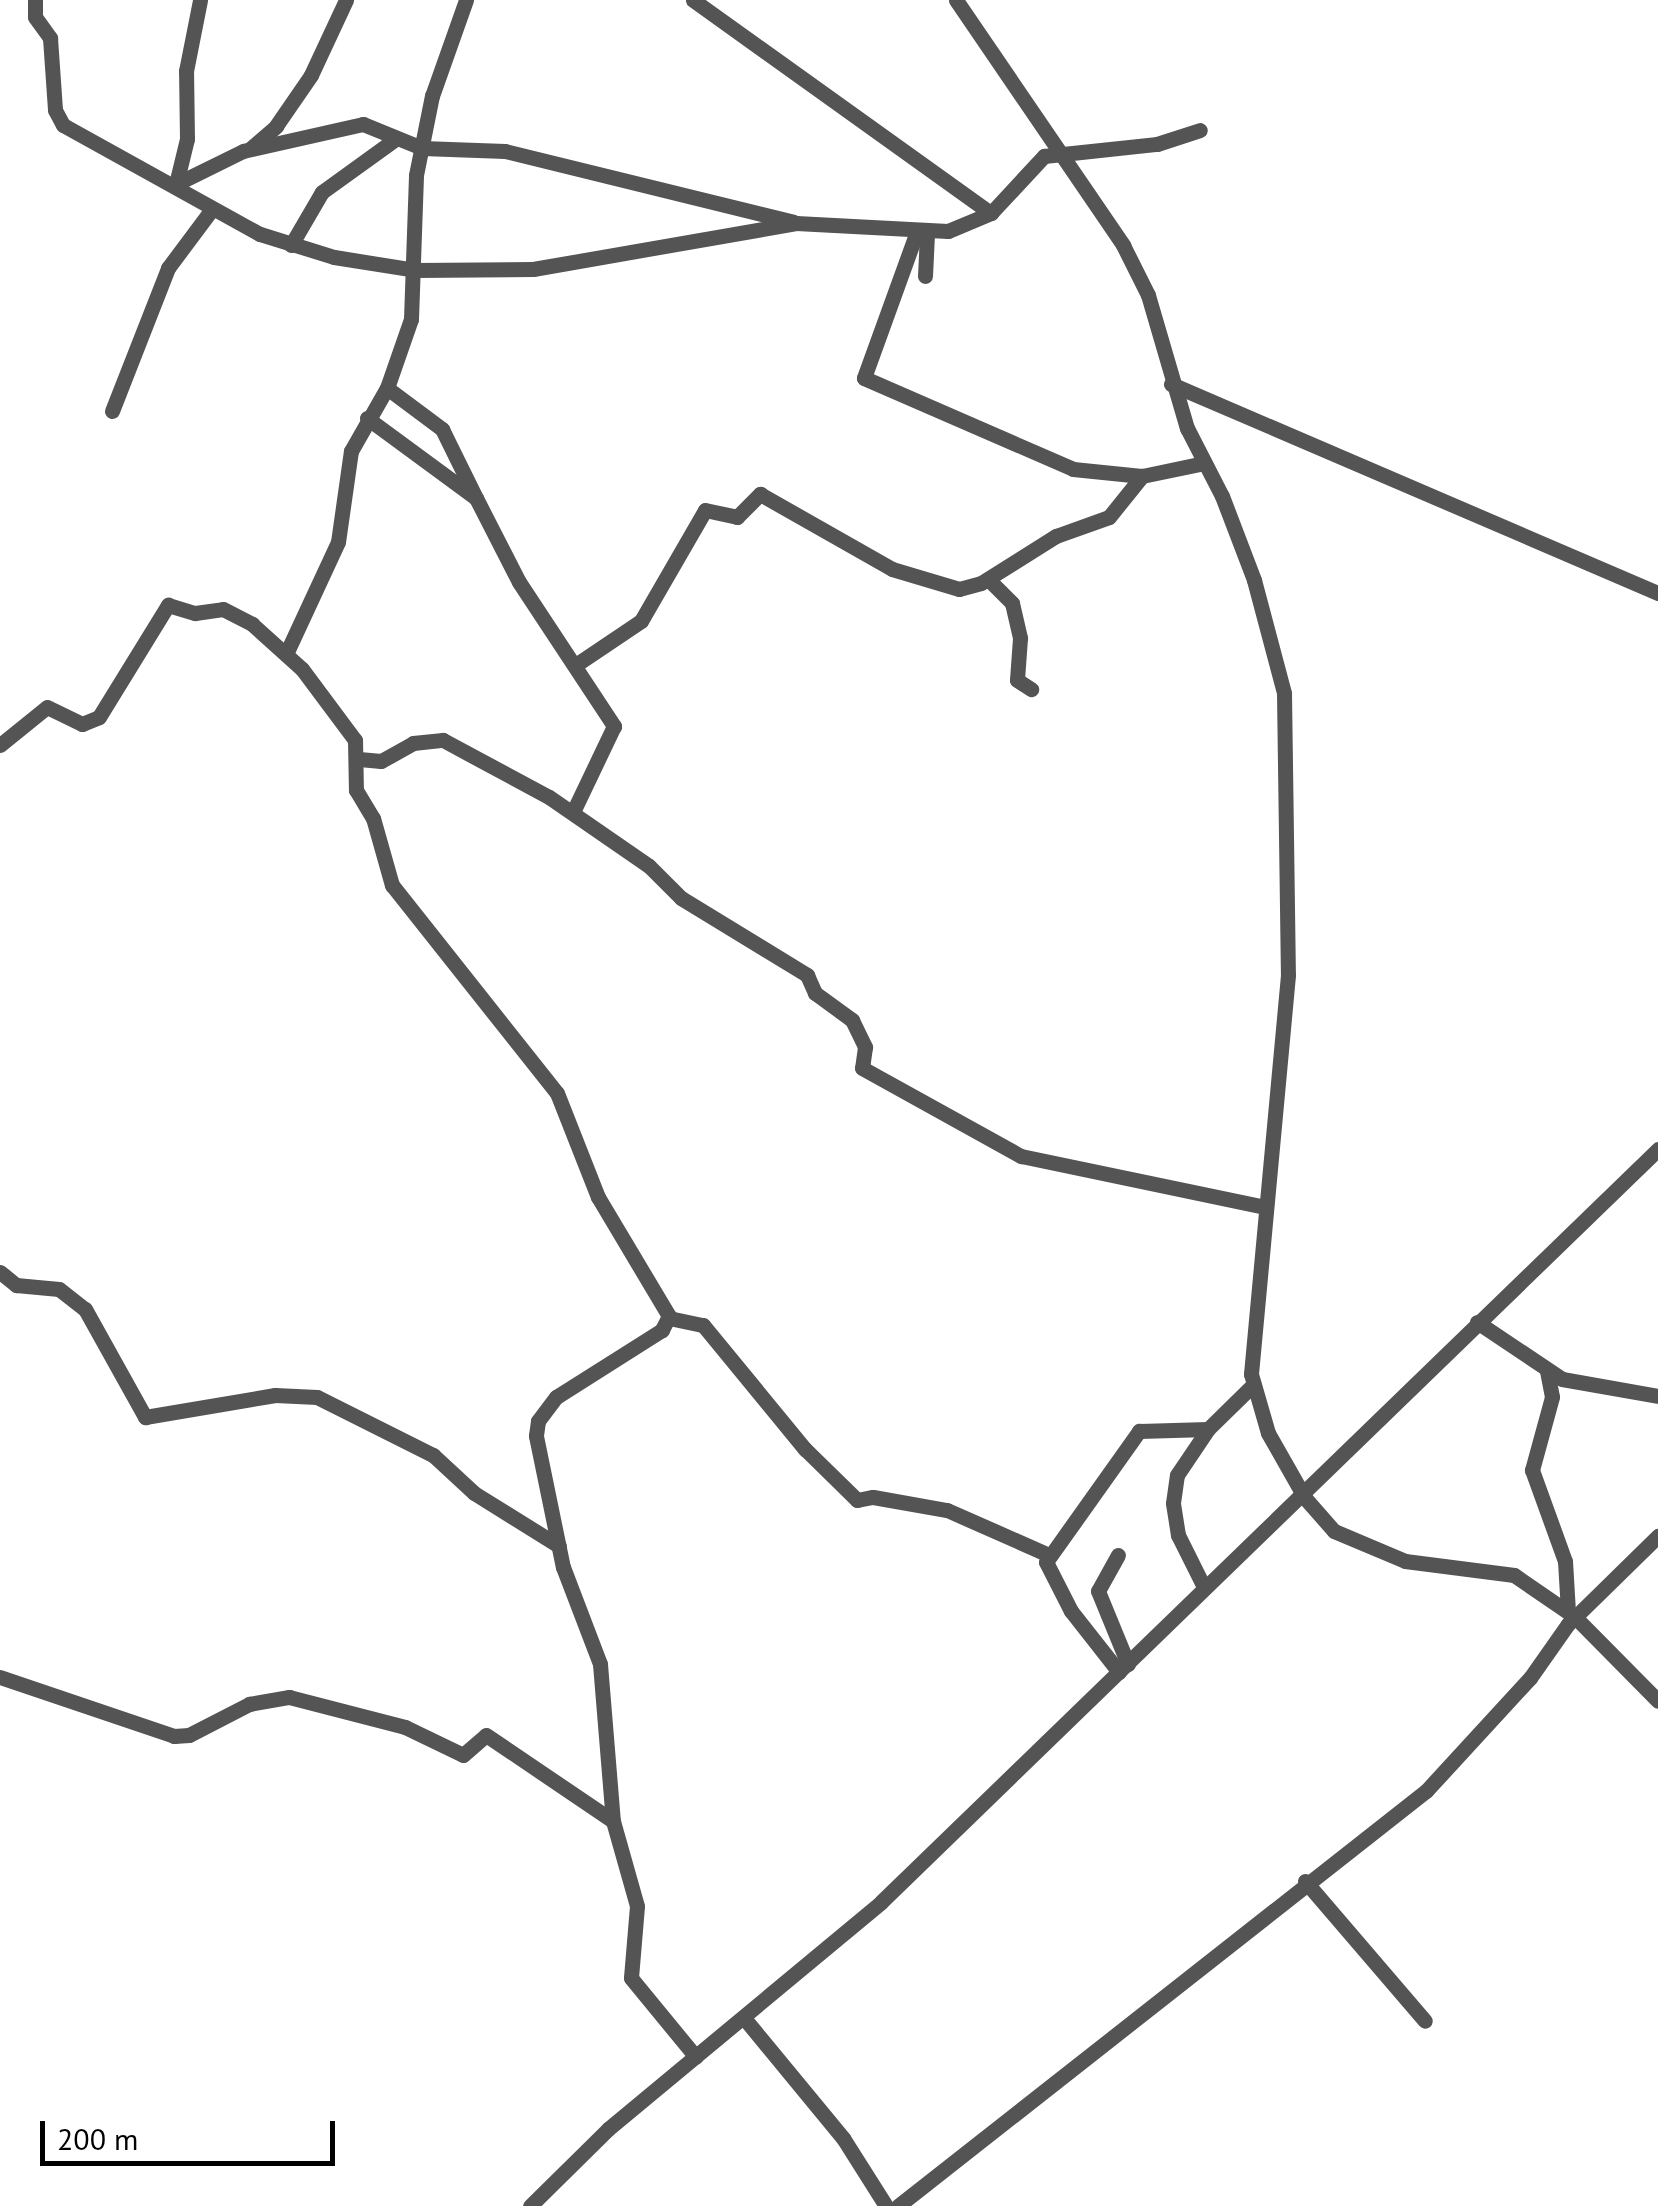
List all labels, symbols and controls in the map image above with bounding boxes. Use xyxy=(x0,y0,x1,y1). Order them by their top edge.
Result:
scale bar xyxy=(45,2101,340,2163)
text: 200 m xyxy=(57,2119,138,2158)

